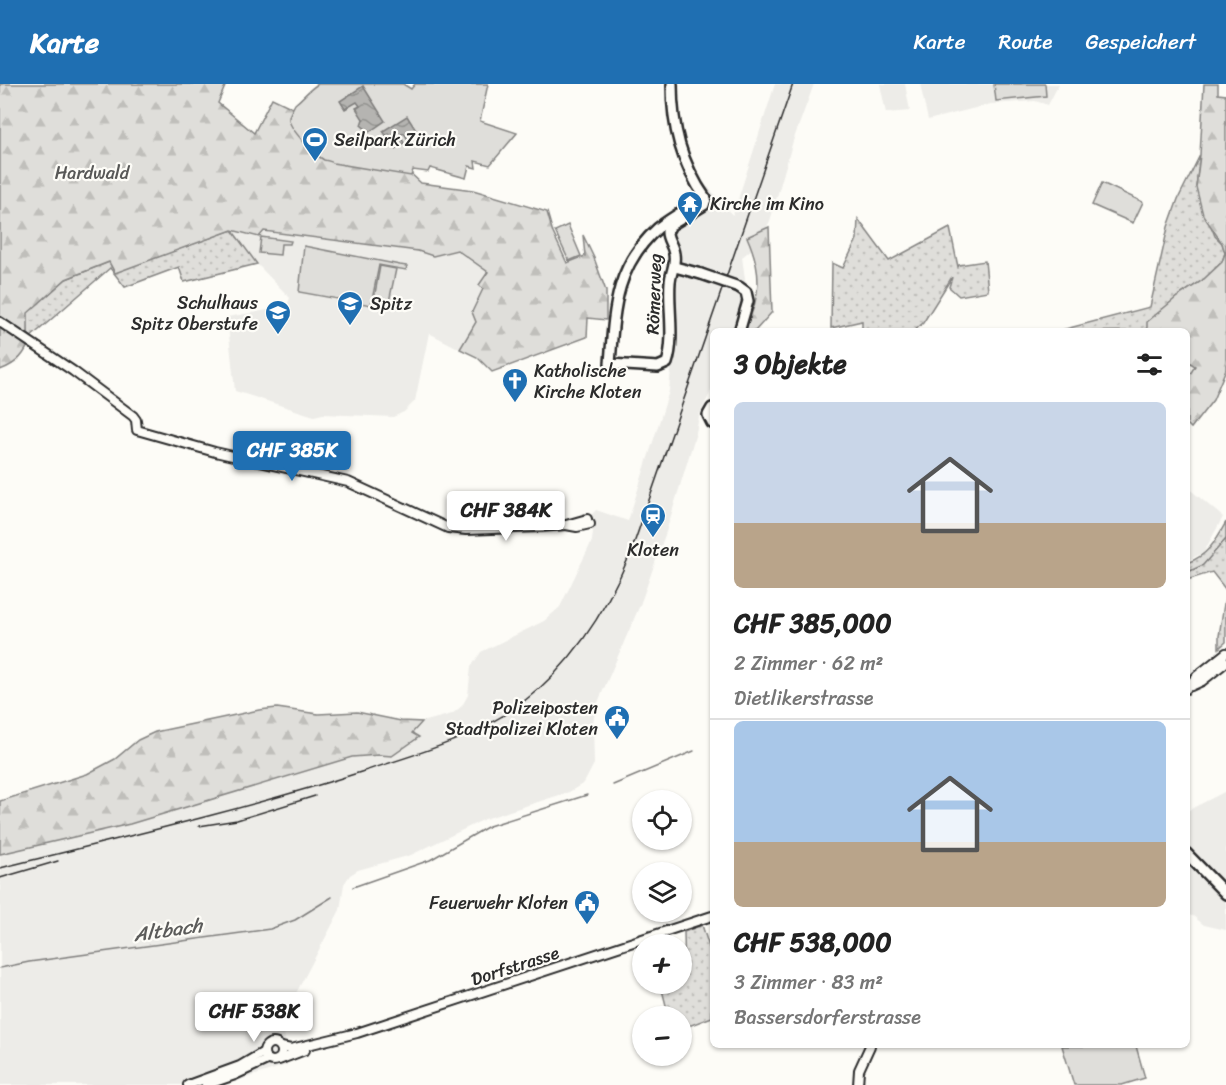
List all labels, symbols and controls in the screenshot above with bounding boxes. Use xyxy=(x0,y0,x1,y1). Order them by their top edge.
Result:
text: Karte xyxy=(30,18,99,67)
text: Karte xyxy=(914,23,965,61)
text: Route xyxy=(998,23,1052,61)
text: Gespeichert xyxy=(1085,23,1196,61)
place label: Seilpark Zürich xyxy=(334,124,456,156)
sports icon: Seilpark Zürich xyxy=(300,125,330,163)
park label: Hardwald xyxy=(55,157,131,189)
place label: Kirche im Kino xyxy=(710,188,824,220)
temple icon: Kirche im Kino xyxy=(675,189,705,227)
street label: Römerweg xyxy=(637,253,671,335)
place label: Schulhaus Spitz Oberstufe xyxy=(131,287,259,340)
place label: Spitz xyxy=(370,288,413,320)
school or university icon: Spitz xyxy=(335,289,365,327)
school or university icon: Schulhaus Spitz Oberstufe xyxy=(263,298,293,336)
text: 3 Objekte xyxy=(734,341,847,387)
icon: filters xyxy=(1133,348,1166,381)
place label: Katholische Kirche Kloten xyxy=(534,355,642,408)
church icon: Katholische Kirche Kloten xyxy=(500,366,530,404)
pin: CHF 385K xyxy=(230,431,354,482)
text: CHF 385K xyxy=(247,433,337,468)
icon: home xyxy=(896,441,1004,549)
pin: CHF 384K xyxy=(444,491,568,542)
text: CHF 384K xyxy=(461,493,551,528)
station icon: Kloten xyxy=(638,501,668,539)
place label: Kloten xyxy=(627,534,679,566)
text: CHF 385,000 xyxy=(734,600,892,646)
text: 2 Zimmer · 62 m² xyxy=(734,646,883,681)
text: Dietlikerstrasse xyxy=(734,681,873,716)
place label: Polizeiposten Stadtpolizei Kloten xyxy=(445,692,598,745)
public building icon: Polizeiposten Stadtpolizei Kloten xyxy=(602,703,632,741)
icon: home xyxy=(896,760,1004,868)
map controls xyxy=(632,790,692,1066)
button: locate xyxy=(632,790,692,850)
button: layers xyxy=(632,862,692,922)
place label: Feuerwehr Kloten xyxy=(429,887,568,919)
public building icon: Feuerwehr Kloten xyxy=(572,888,602,926)
water label: Altbach xyxy=(131,908,207,952)
text: CHF 538,000 xyxy=(734,919,892,965)
button: + xyxy=(632,934,692,994)
street label: Dorfstrasse xyxy=(467,937,564,995)
text: 3 Zimmer · 83 m² xyxy=(734,965,883,1000)
pin: CHF 538K xyxy=(192,992,316,1043)
text: CHF 538K xyxy=(209,994,299,1029)
text: Bassersdorferstrasse xyxy=(734,1000,921,1035)
button: − xyxy=(632,1006,692,1066)

